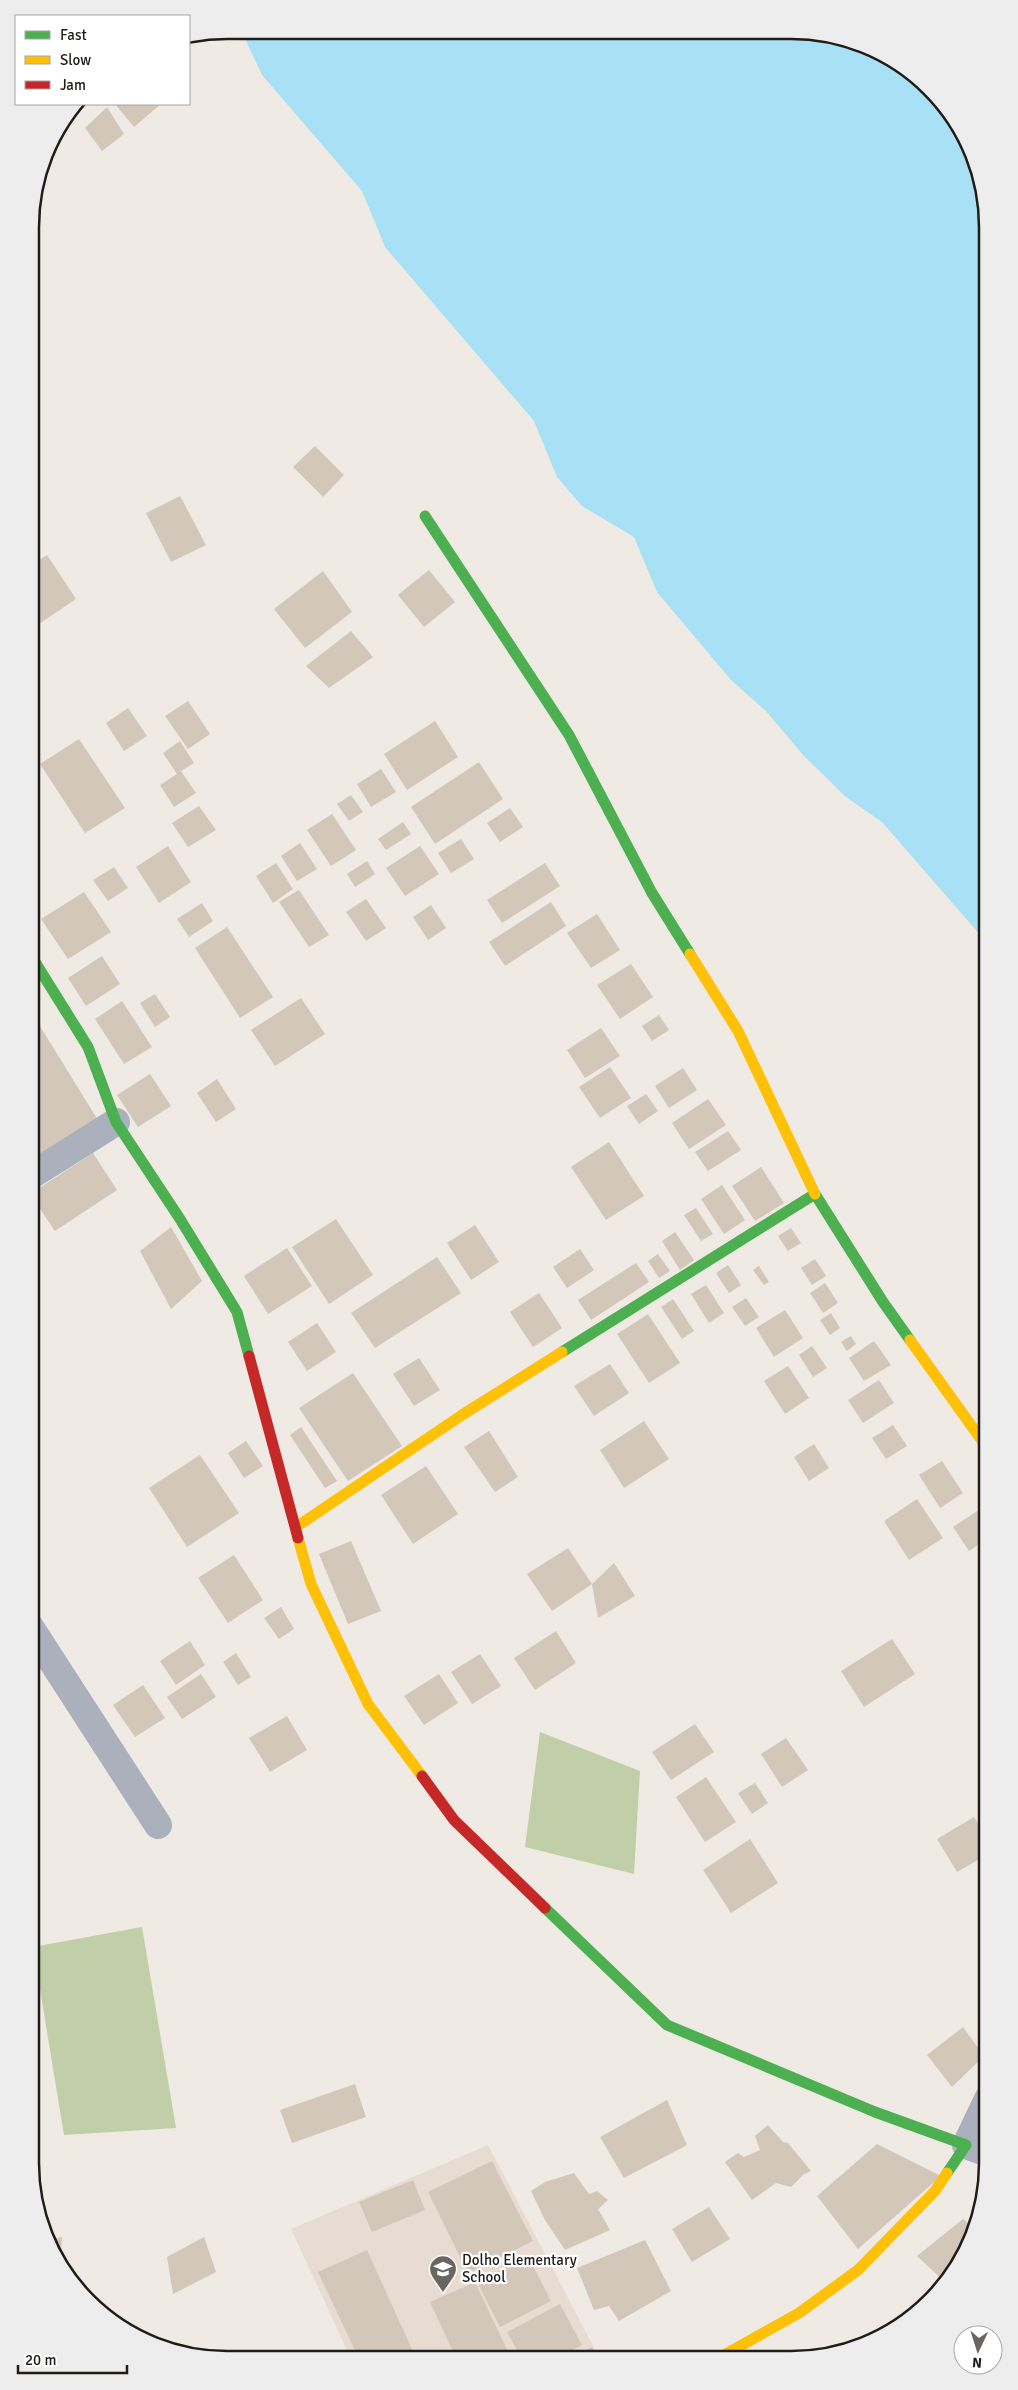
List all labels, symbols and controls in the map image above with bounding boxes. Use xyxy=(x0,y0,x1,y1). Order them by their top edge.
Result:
legend xyxy=(15,15,190,105)
text: Fast xyxy=(60,26,87,44)
text: Slow xyxy=(60,51,91,69)
text: Jam xyxy=(60,76,86,94)
place label: Dolho Elementary School xyxy=(462,2251,577,2286)
school or university icon: Dolho Elementary School xyxy=(428,2254,458,2293)
north arrow xyxy=(953,2325,1003,2375)
scale bar xyxy=(18,2342,126,2374)
text: 20 m xyxy=(25,2351,56,2369)
text: N xyxy=(972,2354,983,2371)

